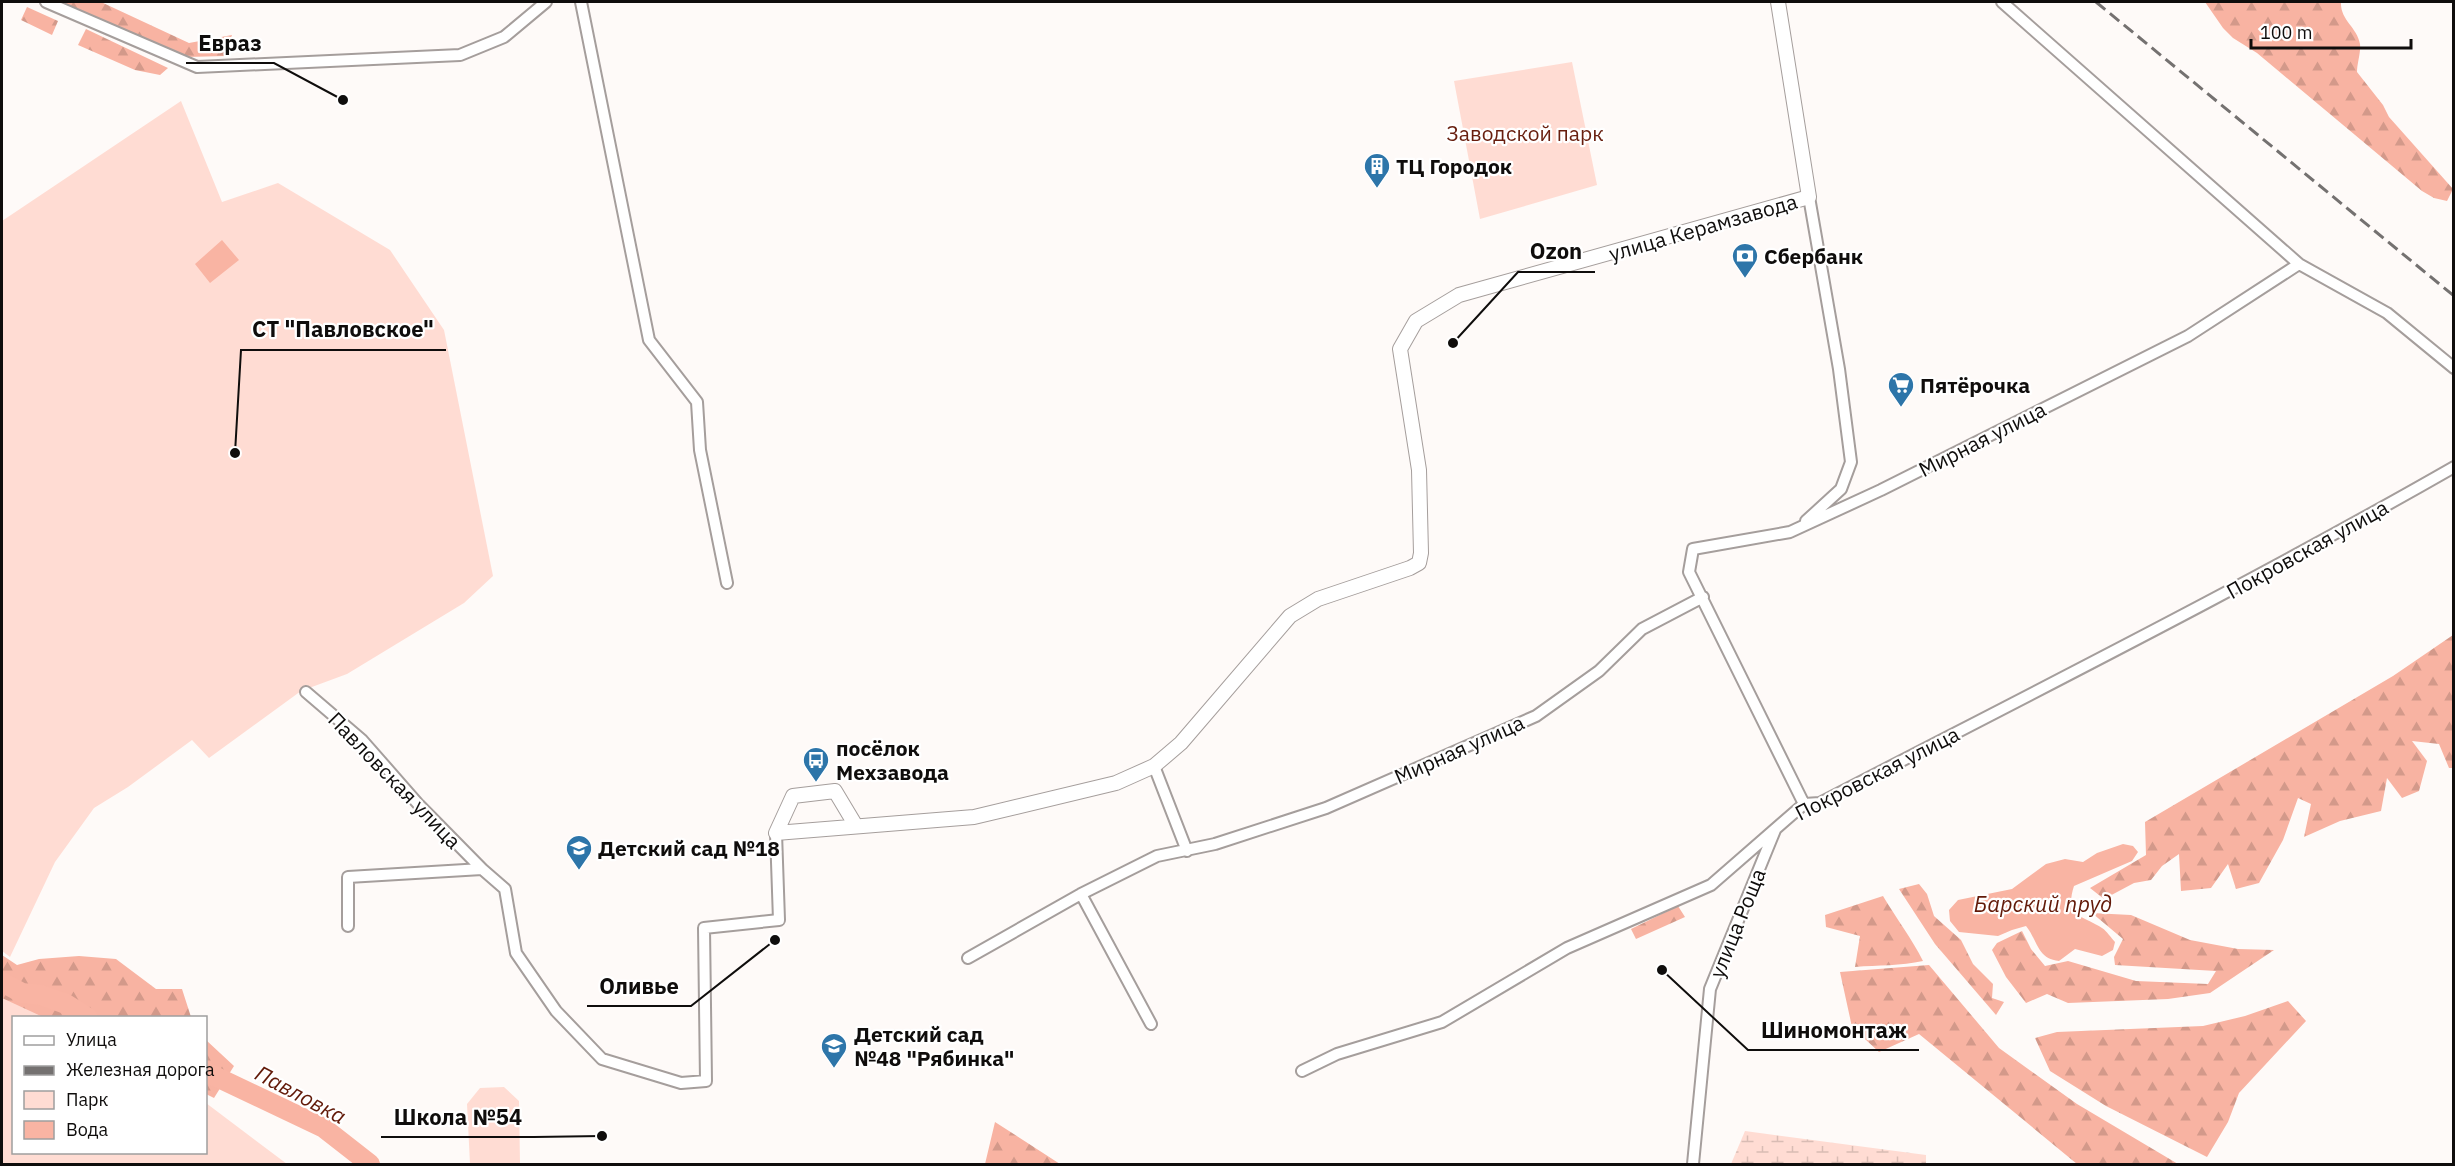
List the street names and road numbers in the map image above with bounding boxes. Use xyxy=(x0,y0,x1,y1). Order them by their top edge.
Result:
street label: улица Керамзавода xyxy=(1605,187,1801,267)
street label: Мирная улица xyxy=(1913,395,2051,483)
street label: Покровская улица xyxy=(2221,493,2393,605)
street label: Павловская улица xyxy=(322,705,468,855)
street label: Мирная улица xyxy=(1390,708,1528,790)
street label: Покровская улица xyxy=(1790,719,1964,827)
street label: улица Роща xyxy=(1702,864,1772,982)

